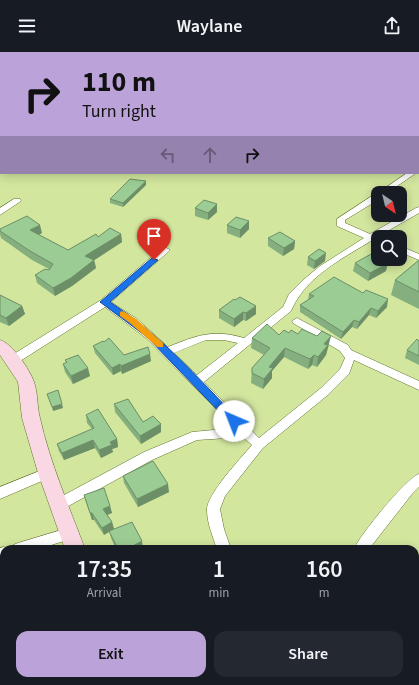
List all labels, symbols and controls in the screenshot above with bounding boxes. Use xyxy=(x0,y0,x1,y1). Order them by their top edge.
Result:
text: Waylane xyxy=(177,14,242,39)
icon: menu xyxy=(16,15,38,37)
icon: share xyxy=(381,15,403,37)
text: 110 m xyxy=(82,62,156,102)
icon: right xyxy=(16,68,68,120)
text: Turn right xyxy=(82,99,156,124)
icon: left xyxy=(157,144,179,166)
icon: ahead xyxy=(199,144,221,166)
icon: right xyxy=(241,144,263,166)
north arrow xyxy=(371,186,407,222)
map controls xyxy=(371,186,407,266)
pin xyxy=(137,219,171,260)
icon: arrive xyxy=(143,225,165,247)
button: search xyxy=(371,230,407,266)
position arrow xyxy=(213,400,255,442)
text: 17:35 xyxy=(76,552,132,587)
text: 1 xyxy=(213,552,225,587)
text: 160 xyxy=(306,552,343,587)
text: Arrival xyxy=(87,584,122,602)
text: min xyxy=(208,584,229,602)
text: m xyxy=(319,584,330,602)
button: Exit xyxy=(16,631,206,677)
button: Share xyxy=(214,631,403,677)

